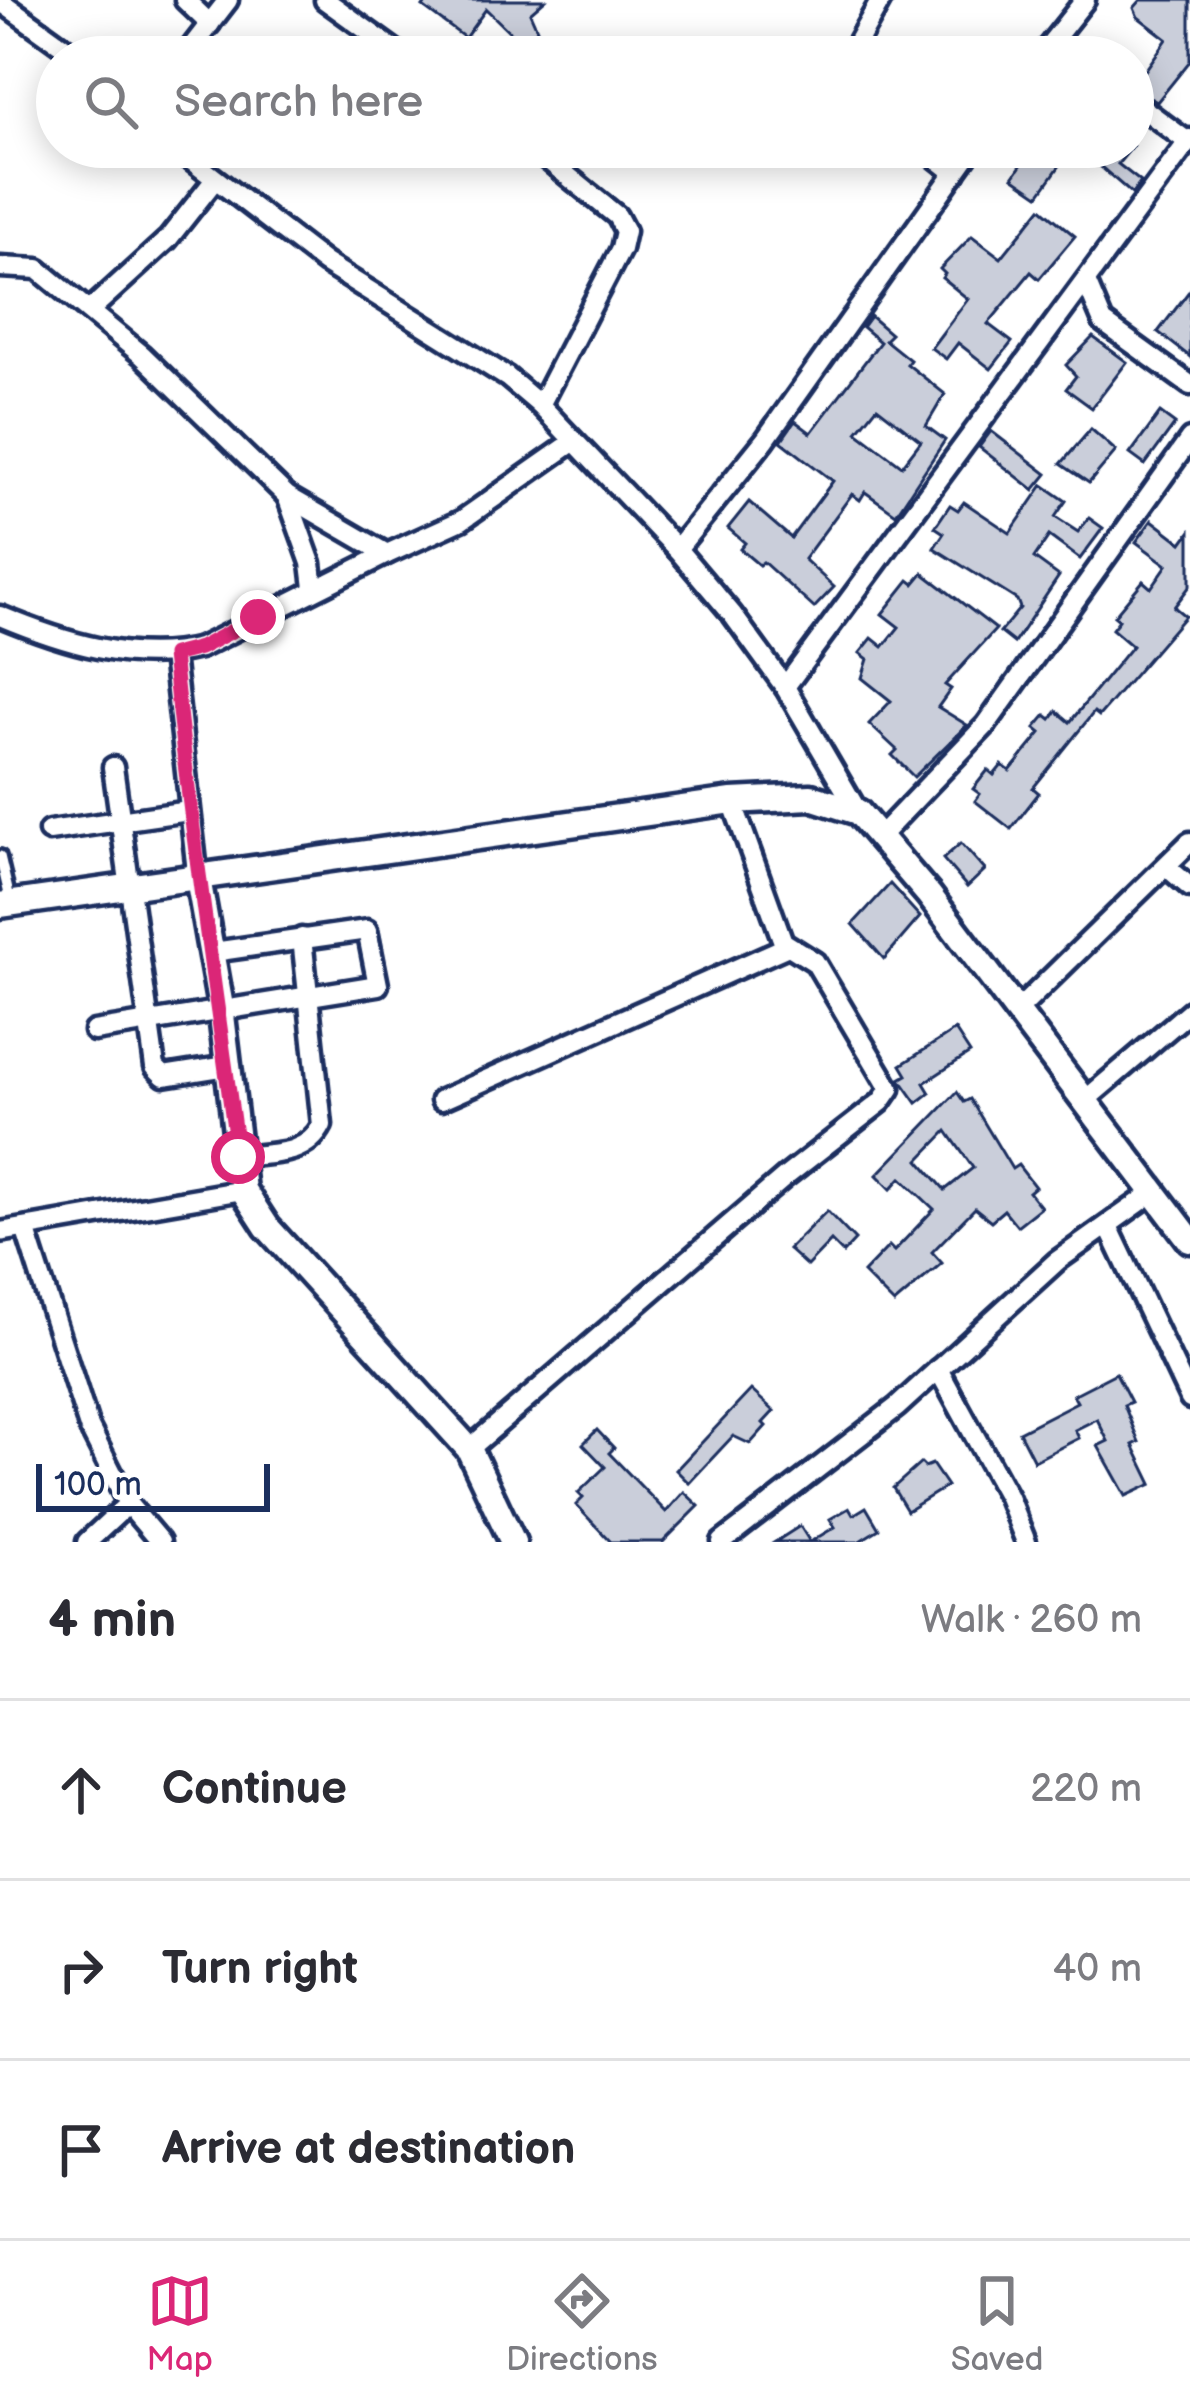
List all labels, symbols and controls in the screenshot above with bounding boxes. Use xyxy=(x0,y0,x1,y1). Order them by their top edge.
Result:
search box xyxy=(36,36,1154,168)
icon: search xyxy=(78,69,144,135)
text: Search here xyxy=(174,75,423,130)
route end xyxy=(231,590,285,644)
route start xyxy=(211,1130,265,1184)
scale bar xyxy=(36,1458,270,1511)
text: 100 m xyxy=(54,1465,142,1505)
text: 4 min xyxy=(48,1590,176,1651)
text: Walk · 260 m xyxy=(921,1597,1142,1644)
icon: ahead xyxy=(48,1757,114,1823)
text: Continue xyxy=(162,1762,347,1817)
text: 220 m xyxy=(1030,1766,1142,1813)
icon: right xyxy=(48,1937,114,2003)
text: Turn right xyxy=(162,1942,358,1997)
text: 40 m xyxy=(1052,1946,1142,1993)
icon: arrive xyxy=(48,2117,114,2183)
text: Arrive at destination xyxy=(162,2122,575,2177)
tab: Map xyxy=(147,2268,213,2380)
tab: Directions xyxy=(506,2268,658,2380)
tab: Saved xyxy=(951,2268,1043,2380)

